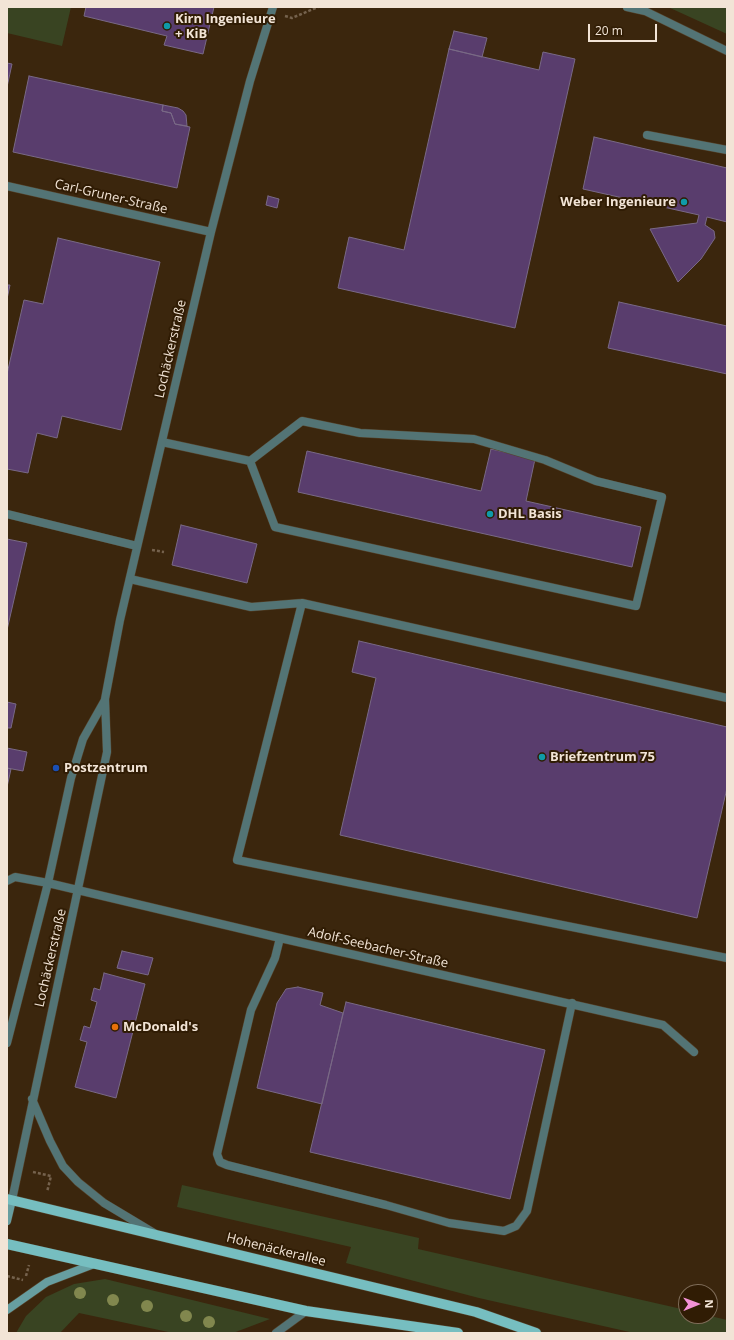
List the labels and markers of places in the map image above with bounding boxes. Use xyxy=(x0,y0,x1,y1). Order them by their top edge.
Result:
place label: Kirn Ingenieure + KiB xyxy=(175,11,276,42)
marker: Kirn Ingenieure + KiB xyxy=(162,21,172,31)
place label: Weber Ingenieure xyxy=(560,194,676,210)
marker: Weber Ingenieure xyxy=(679,197,689,207)
place label: DHL Basis xyxy=(498,506,562,522)
marker: DHL Basis xyxy=(485,509,495,519)
place label: Briefzentrum 75 xyxy=(550,749,655,765)
marker: Briefzentrum 75 xyxy=(537,752,547,762)
place label: Postzentrum xyxy=(64,760,148,776)
marker: Postzentrum xyxy=(51,763,61,773)
place label: McDonald's xyxy=(123,1019,198,1035)
marker: McDonald's xyxy=(110,1022,120,1032)

